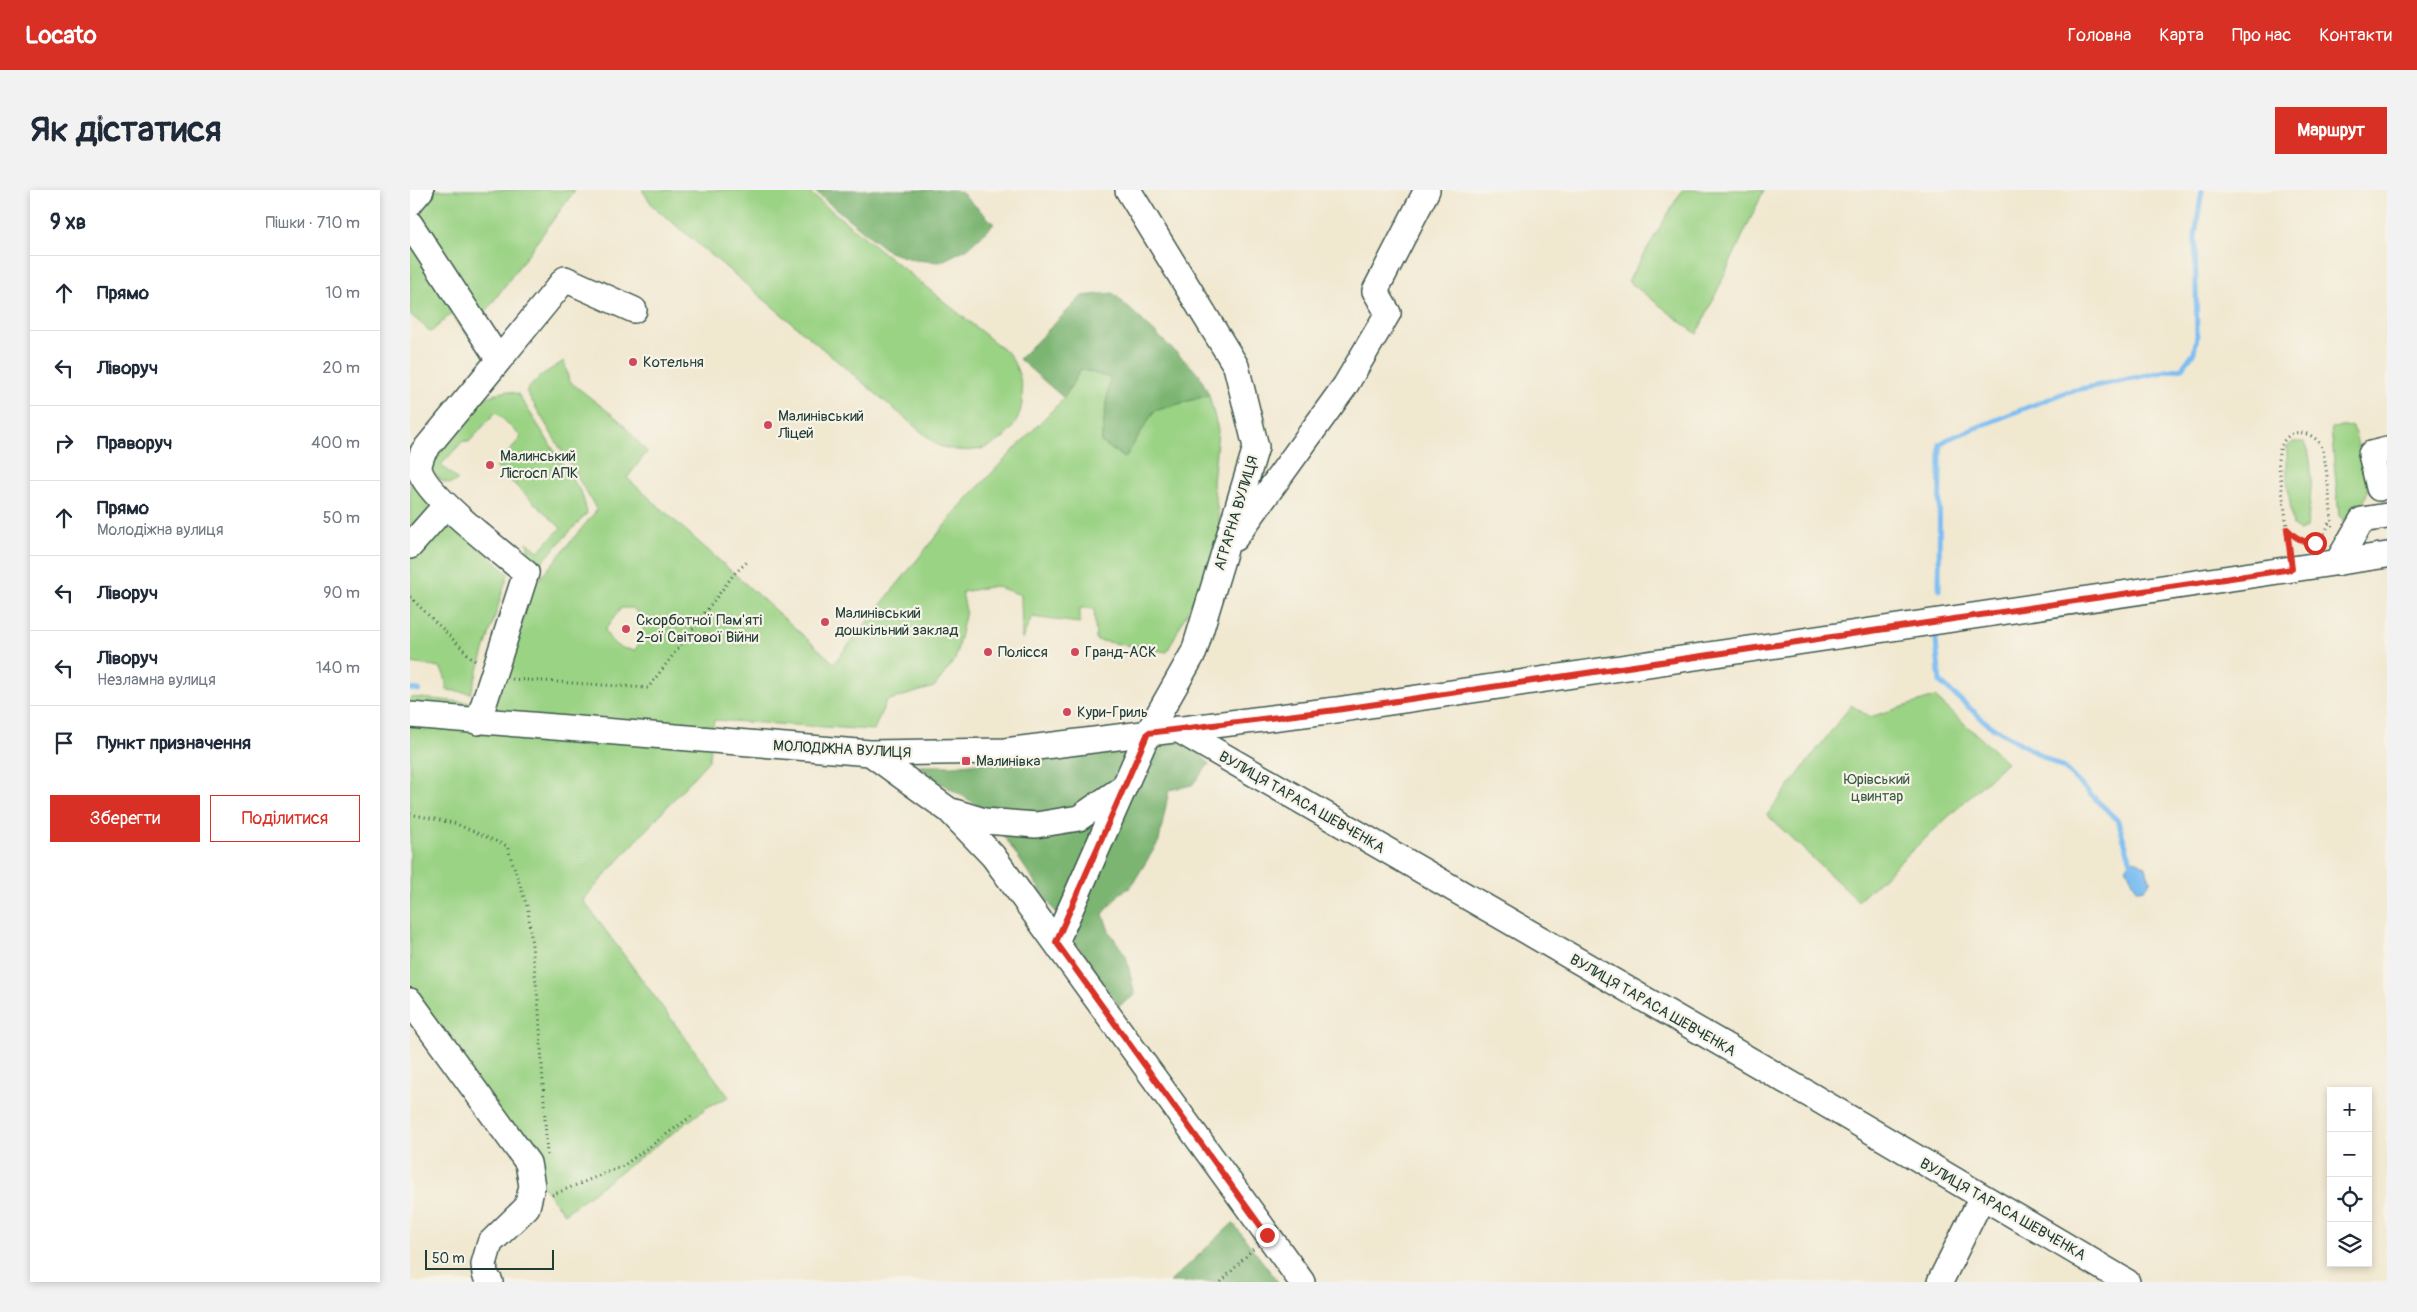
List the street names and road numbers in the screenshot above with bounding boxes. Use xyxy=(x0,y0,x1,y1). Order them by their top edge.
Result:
street label: АГРАРНА ВУЛИЦЯ xyxy=(1210,454,1263,573)
street label: МОЛОДІЖНА ВУЛИЦЯ xyxy=(772,736,912,763)
street label: ВУЛИЦЯ ТАРАСА ШЕВЧЕНКА xyxy=(1215,747,1388,858)
street label: ВУЛИЦЯ ТАРАСА ШЕВЧЕНКА xyxy=(1566,950,1739,1061)
street label: ВУЛИЦЯ ТАРАСА ШЕВЧЕНКА xyxy=(1916,1154,2089,1265)

